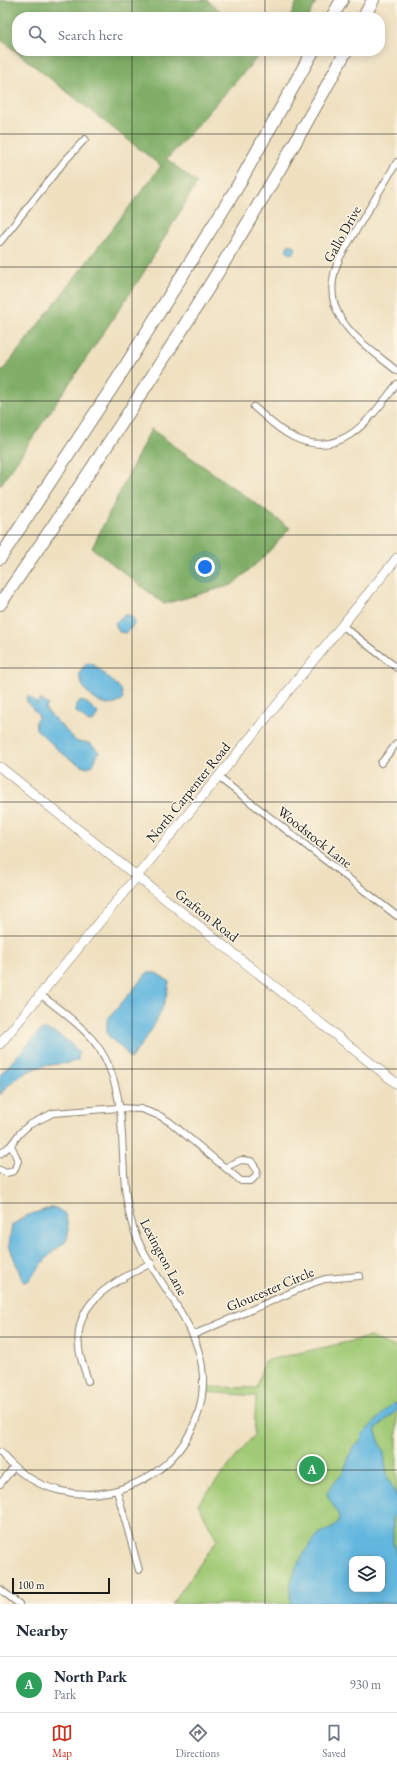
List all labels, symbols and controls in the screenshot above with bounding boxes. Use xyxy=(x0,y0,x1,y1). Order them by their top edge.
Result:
search box xyxy=(12,12,385,56)
icon: search xyxy=(26,23,48,45)
text: Search here xyxy=(58,25,123,44)
street label: Gallo Drive xyxy=(319,202,365,266)
your location xyxy=(195,557,215,577)
street label: North Carpenter Road xyxy=(142,737,235,846)
street label: Woodstock Lane xyxy=(274,802,356,872)
street label: Grafton Road xyxy=(172,885,243,946)
street label: Lexington Lane xyxy=(136,1215,192,1299)
street label: Gloucester Circle xyxy=(224,1262,317,1315)
pin: A xyxy=(299,1454,325,1484)
map controls xyxy=(349,1556,385,1592)
button: layers xyxy=(349,1556,385,1592)
scale bar xyxy=(12,1576,110,1595)
text: 100 m xyxy=(18,1578,45,1592)
text: Nearby xyxy=(16,1619,68,1641)
text: North Park xyxy=(54,1667,127,1686)
text: A xyxy=(24,1676,34,1693)
text: 930 m xyxy=(350,1676,381,1693)
text: Park xyxy=(54,1686,76,1703)
tab: Map xyxy=(51,1722,73,1760)
tab: Directions xyxy=(176,1722,220,1760)
tab: Saved xyxy=(322,1722,346,1760)

